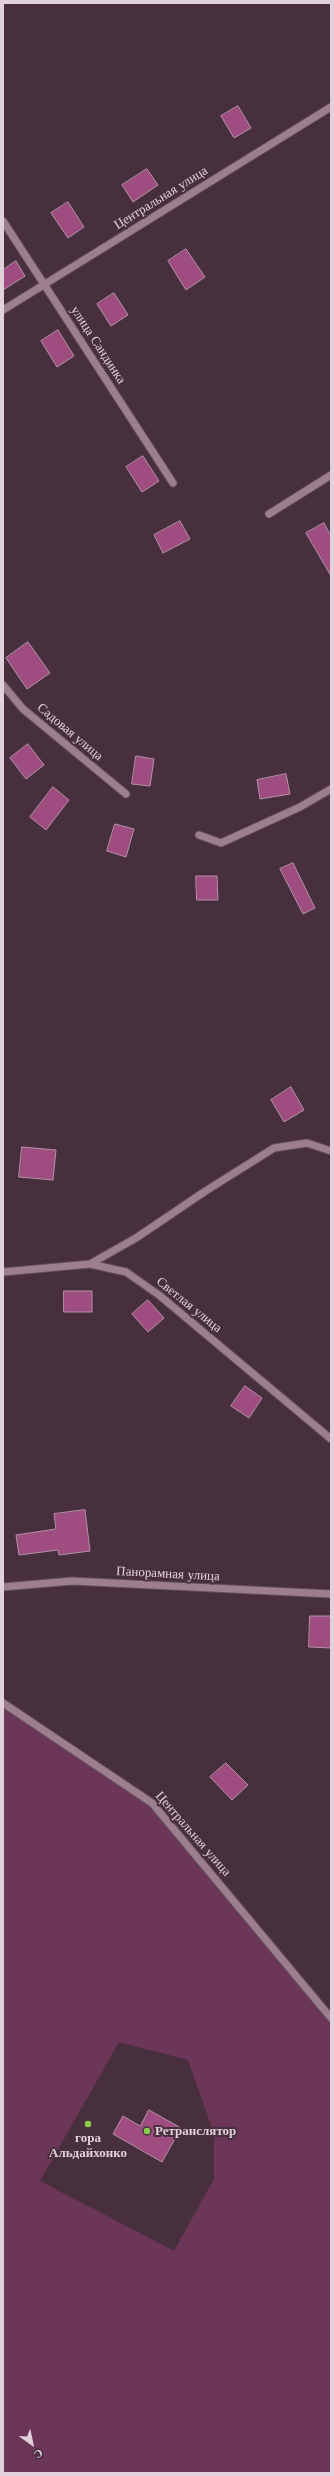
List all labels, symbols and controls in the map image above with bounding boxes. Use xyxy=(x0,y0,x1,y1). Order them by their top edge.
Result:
street label: Центральная улица xyxy=(111,163,211,233)
street label: улица Сандинка xyxy=(67,303,129,387)
street label: Садовая улица xyxy=(34,700,106,764)
street label: Светлая улица xyxy=(153,1274,225,1336)
street label: Панорамная улица xyxy=(116,1563,220,1585)
street label: Центральная улица xyxy=(152,1788,234,1880)
marker: гора Альдайхонко xyxy=(83,2119,93,2129)
place label: Ретранслятор xyxy=(155,2123,236,2139)
marker: Ретранслятор xyxy=(142,2126,152,2136)
place label: гора Альдайхонко xyxy=(49,2130,127,2161)
north arrow xyxy=(12,2424,52,2464)
text: С xyxy=(31,2446,46,2462)

